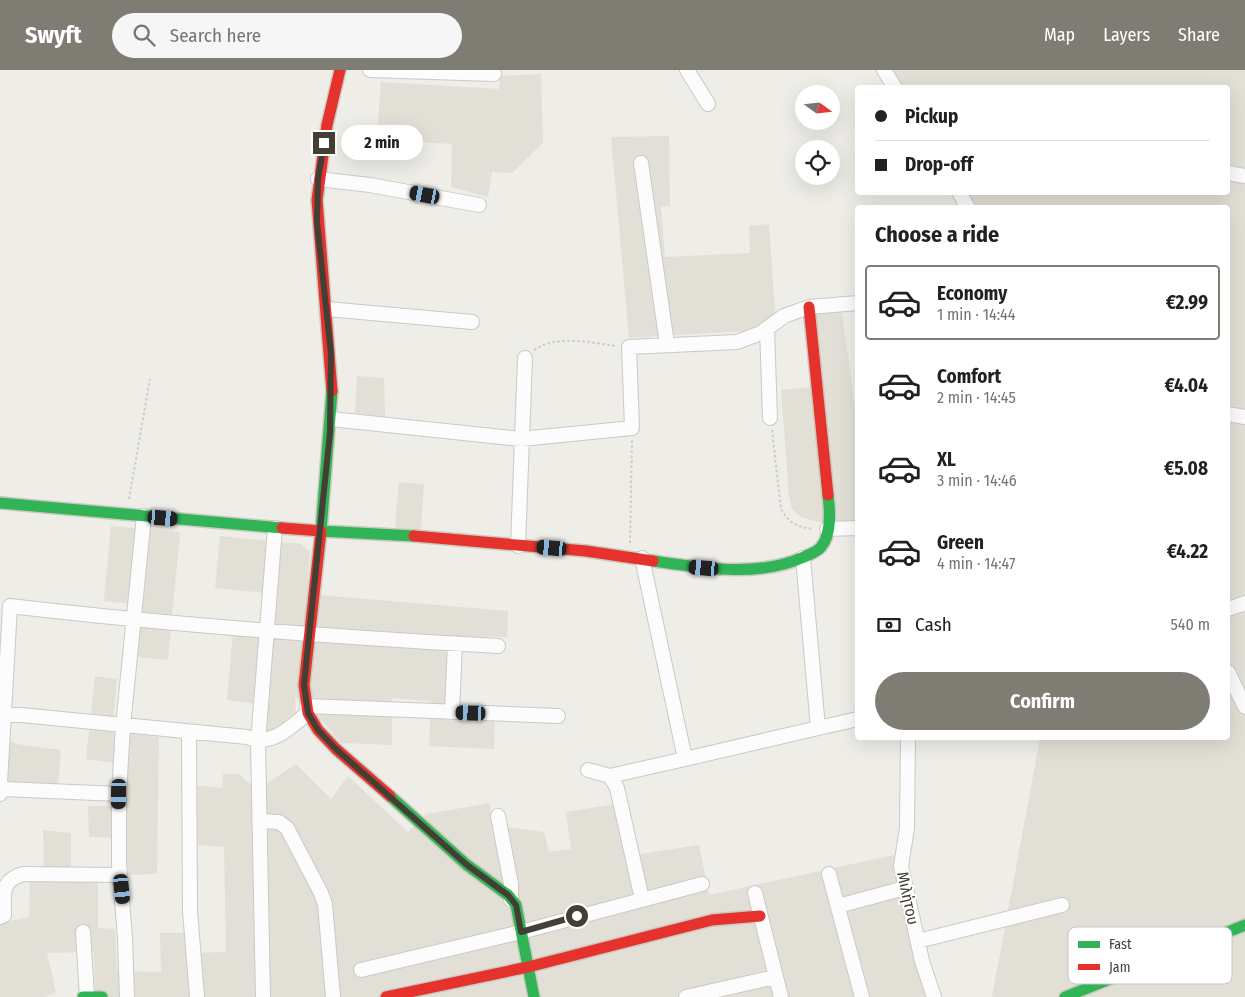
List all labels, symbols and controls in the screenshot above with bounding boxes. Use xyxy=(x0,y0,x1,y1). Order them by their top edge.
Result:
search box xyxy=(112,13,462,58)
text: Swyft xyxy=(25,21,82,49)
icon: search xyxy=(130,21,158,49)
text: Search here xyxy=(170,24,261,47)
text: Map xyxy=(1044,24,1075,46)
text: Layers xyxy=(1103,24,1150,46)
text: Share xyxy=(1178,24,1220,46)
north arrow xyxy=(795,85,840,130)
map controls xyxy=(795,85,840,185)
text: Pickup xyxy=(905,105,958,128)
callout: 2 min xyxy=(342,126,424,160)
route end xyxy=(313,132,335,154)
text: 2 min xyxy=(364,133,400,152)
button: locate xyxy=(795,140,840,185)
text: Drop-off xyxy=(905,153,973,176)
car xyxy=(408,185,441,205)
text: Choose a ride xyxy=(875,221,999,248)
icon: car xyxy=(877,280,922,325)
text: Economy xyxy=(937,282,1007,305)
text: €2.99 xyxy=(1166,291,1208,314)
text: 1 min · 14:44 xyxy=(937,305,1015,324)
icon: car xyxy=(877,363,922,408)
text: Comfort xyxy=(937,365,1001,388)
text: €4.04 xyxy=(1164,374,1208,397)
text: 2 min · 14:45 xyxy=(937,388,1016,407)
icon: car xyxy=(877,446,922,491)
text: XL xyxy=(937,448,956,471)
text: €5.08 xyxy=(1164,457,1208,480)
text: 3 min · 14:46 xyxy=(937,471,1017,490)
car xyxy=(147,509,178,527)
icon: car xyxy=(877,529,922,574)
text: Green xyxy=(937,531,984,554)
car xyxy=(536,539,567,557)
text: €4.22 xyxy=(1167,540,1208,563)
text: 4 min · 14:47 xyxy=(937,554,1015,573)
car xyxy=(688,559,719,577)
icon: cash xyxy=(875,611,903,639)
text: Cash xyxy=(915,613,952,636)
text: 540 m xyxy=(1171,615,1210,634)
button: Confirm xyxy=(875,672,1210,730)
car xyxy=(455,705,486,721)
car xyxy=(111,779,126,809)
street label: Μιλήτου xyxy=(893,870,923,926)
car xyxy=(112,873,131,905)
route start xyxy=(566,905,588,927)
legend xyxy=(1068,927,1232,984)
text: Fast xyxy=(1109,936,1132,953)
text: Jam xyxy=(1109,959,1130,976)

